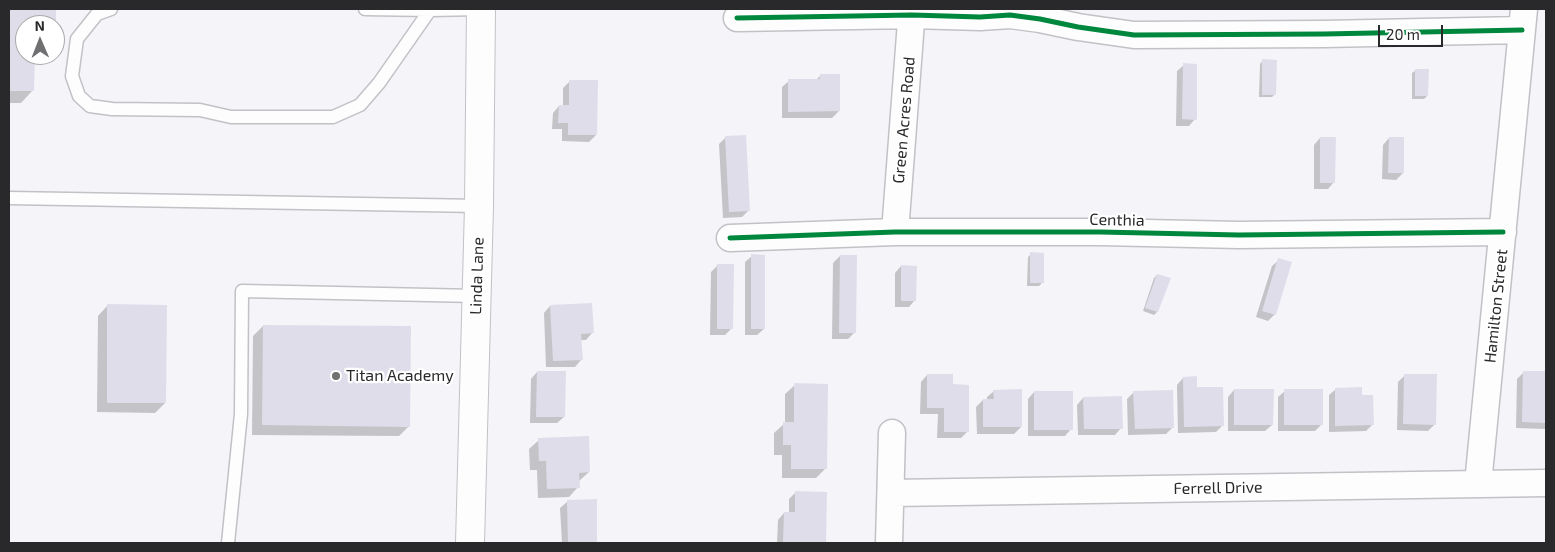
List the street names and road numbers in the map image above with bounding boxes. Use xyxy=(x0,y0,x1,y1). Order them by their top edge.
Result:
street label: Green Acres Road xyxy=(889,56,919,184)
street label: Centhia xyxy=(1089,210,1145,230)
street label: Linda Lane xyxy=(466,237,488,315)
street label: Hamilton Street xyxy=(1480,248,1512,364)
street label: Ferrell Drive xyxy=(1173,478,1263,498)

